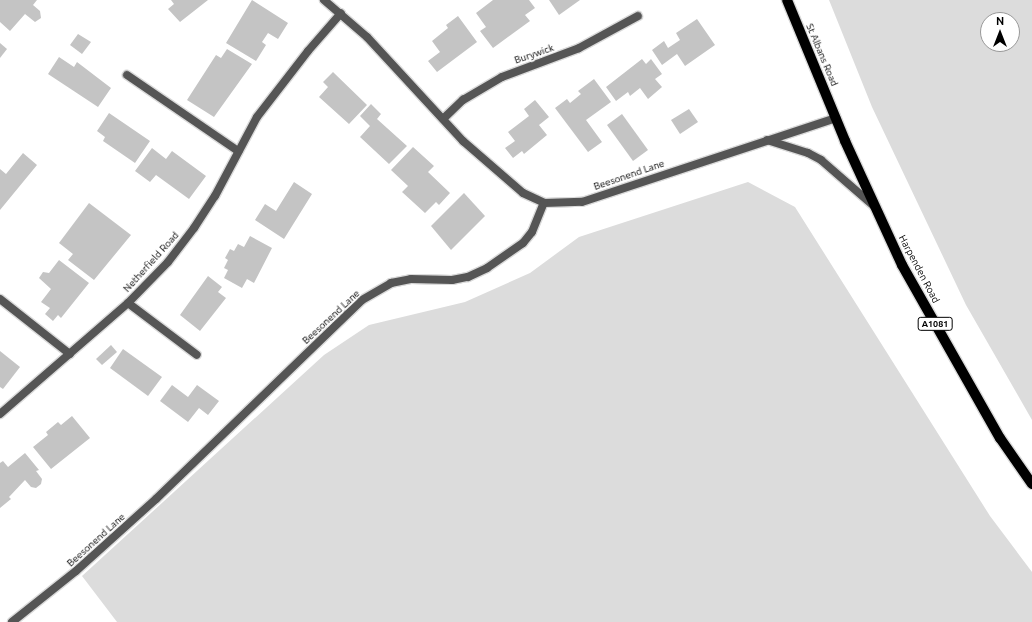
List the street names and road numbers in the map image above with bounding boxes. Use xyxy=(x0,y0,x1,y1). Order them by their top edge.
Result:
street label: St Albans Road xyxy=(803,22,841,88)
street label: Burywick xyxy=(513,42,555,66)
street label: Beesonend Lane xyxy=(592,157,666,193)
street label: Netherfield Road xyxy=(121,229,181,295)
street label: Harpenden Road xyxy=(896,233,942,305)
street label: Beesonend Lane xyxy=(300,287,362,347)
road number: A1081 xyxy=(917,317,953,331)
street label: Beesonend Lane xyxy=(64,511,128,569)

